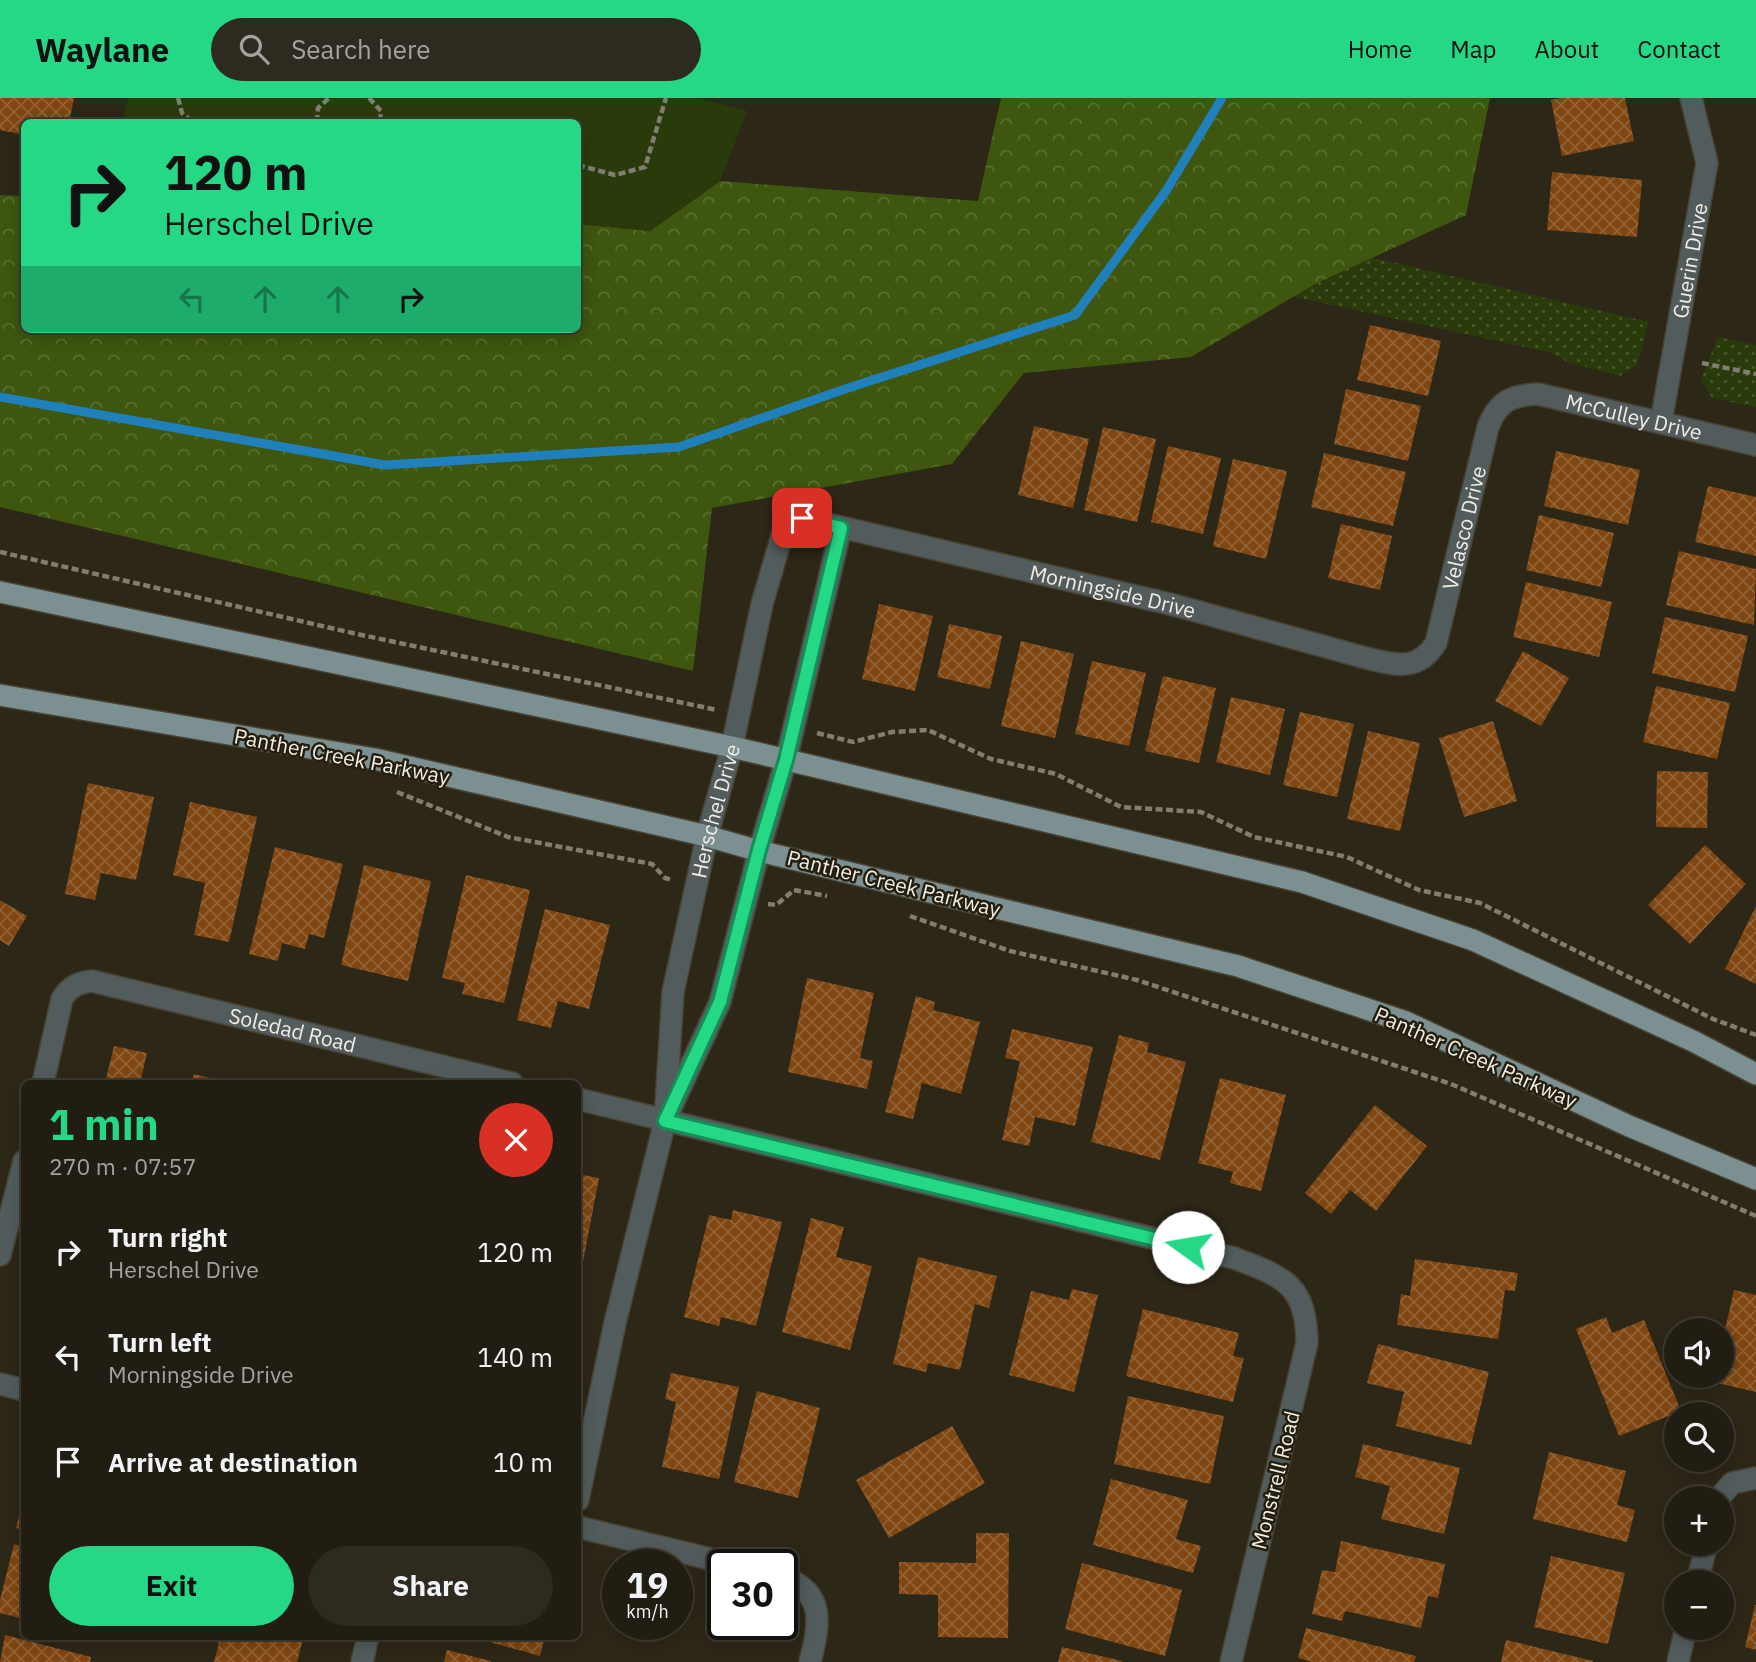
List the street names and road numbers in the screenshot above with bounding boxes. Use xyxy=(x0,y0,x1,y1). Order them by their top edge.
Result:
street label: Guerin Drive xyxy=(1666,201,1714,320)
street label: McCulley Drive xyxy=(1563,387,1705,446)
street label: Velasco Drive xyxy=(1435,463,1492,593)
street label: Morningside Drive xyxy=(1027,558,1199,624)
street label: Panther Creek Parkway xyxy=(232,721,453,791)
street label: Herschel Drive xyxy=(684,741,746,881)
street label: Panther Creek Parkway xyxy=(784,843,1004,923)
street label: Panther Creek Parkway xyxy=(1370,1000,1582,1115)
street label: Soledad Road xyxy=(226,1001,359,1059)
street label: Monstrell Road xyxy=(1244,1408,1306,1552)

